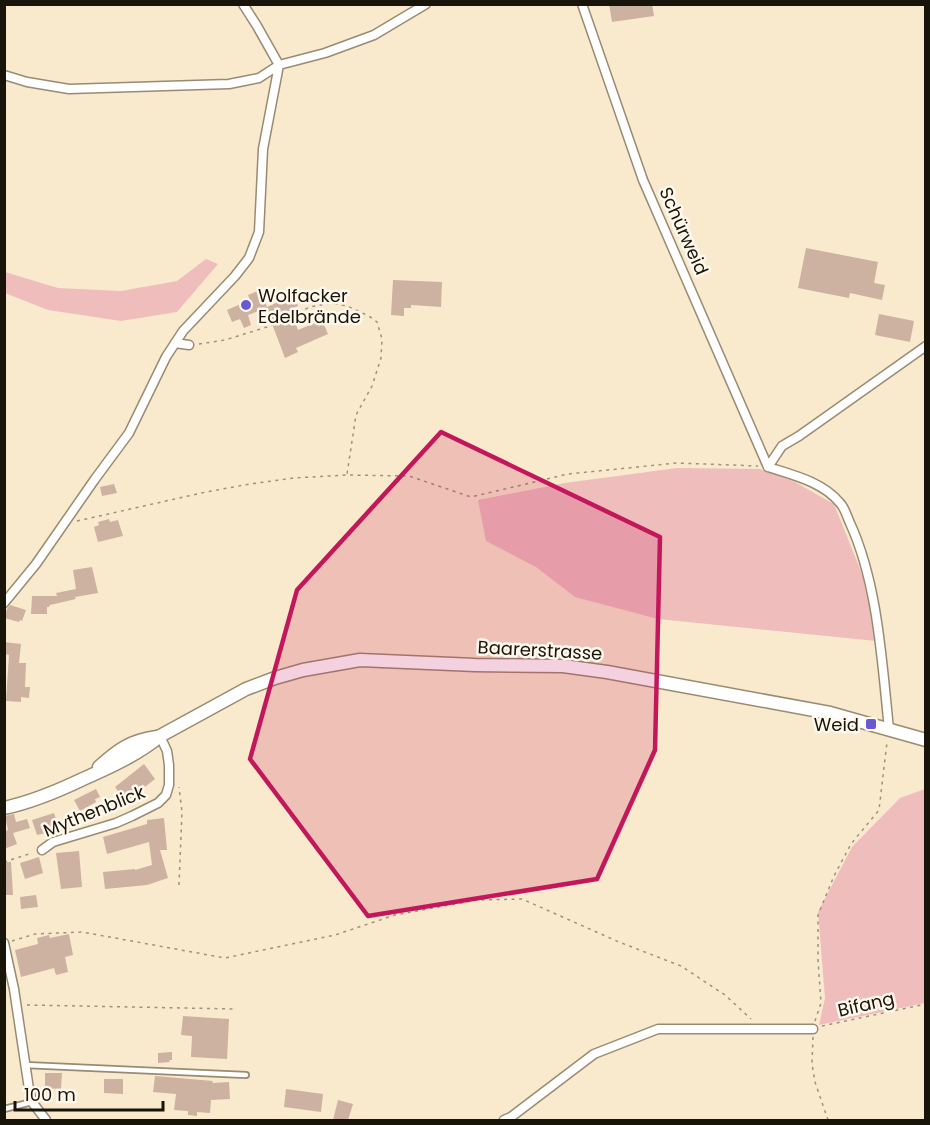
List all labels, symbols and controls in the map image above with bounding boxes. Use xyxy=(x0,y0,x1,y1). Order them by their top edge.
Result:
street label: Schürweid xyxy=(654,183,714,279)
place label: Wolfacker Edelbrände xyxy=(258,283,361,329)
marker: Wolfacker Edelbrände xyxy=(239,298,253,312)
street label: Baarerstrasse xyxy=(477,634,603,666)
place label: Weid xyxy=(814,712,859,737)
marker: Weid xyxy=(864,717,878,731)
street label: Mythenblick xyxy=(39,779,149,843)
street label: Bifang xyxy=(835,985,897,1023)
scale bar xyxy=(15,1074,164,1112)
text: 100 m xyxy=(24,1082,76,1107)

